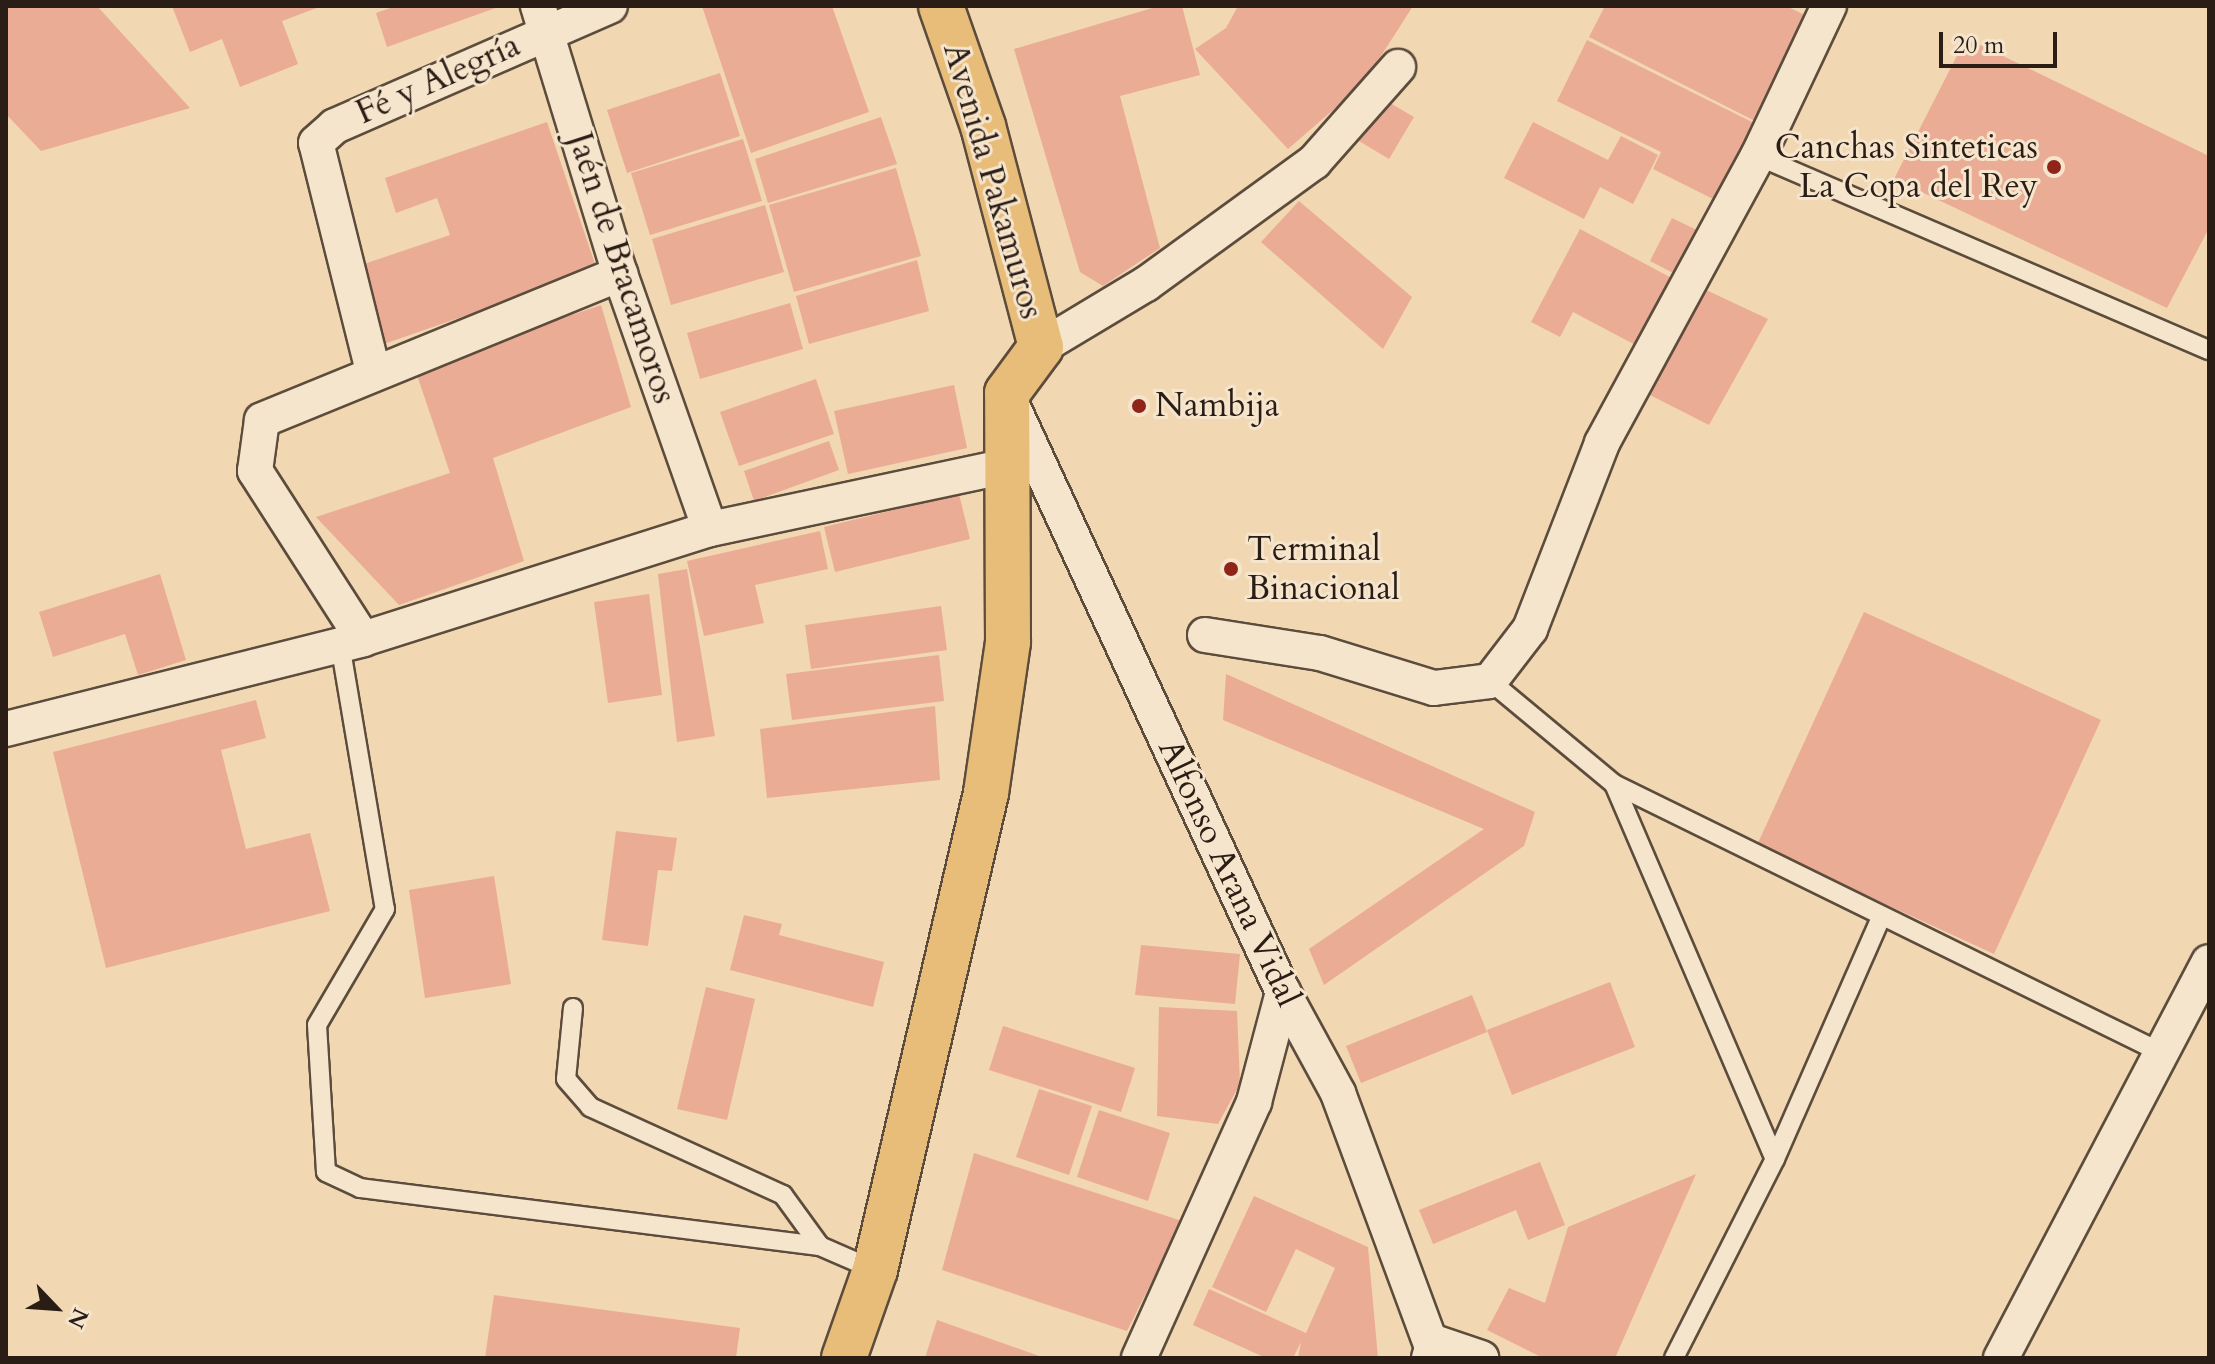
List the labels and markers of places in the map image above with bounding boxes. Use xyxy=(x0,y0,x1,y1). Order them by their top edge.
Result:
place label: Canchas Sinteticas La Copa del Rey xyxy=(1775,127,2038,206)
marker: Canchas Sinteticas La Copa del Rey xyxy=(2045,158,2063,176)
place label: Nambija xyxy=(1155,386,1280,426)
marker: Nambija xyxy=(1130,397,1148,415)
place label: Terminal Binacional xyxy=(1247,529,1400,608)
marker: Terminal Binacional xyxy=(1222,560,1240,578)

